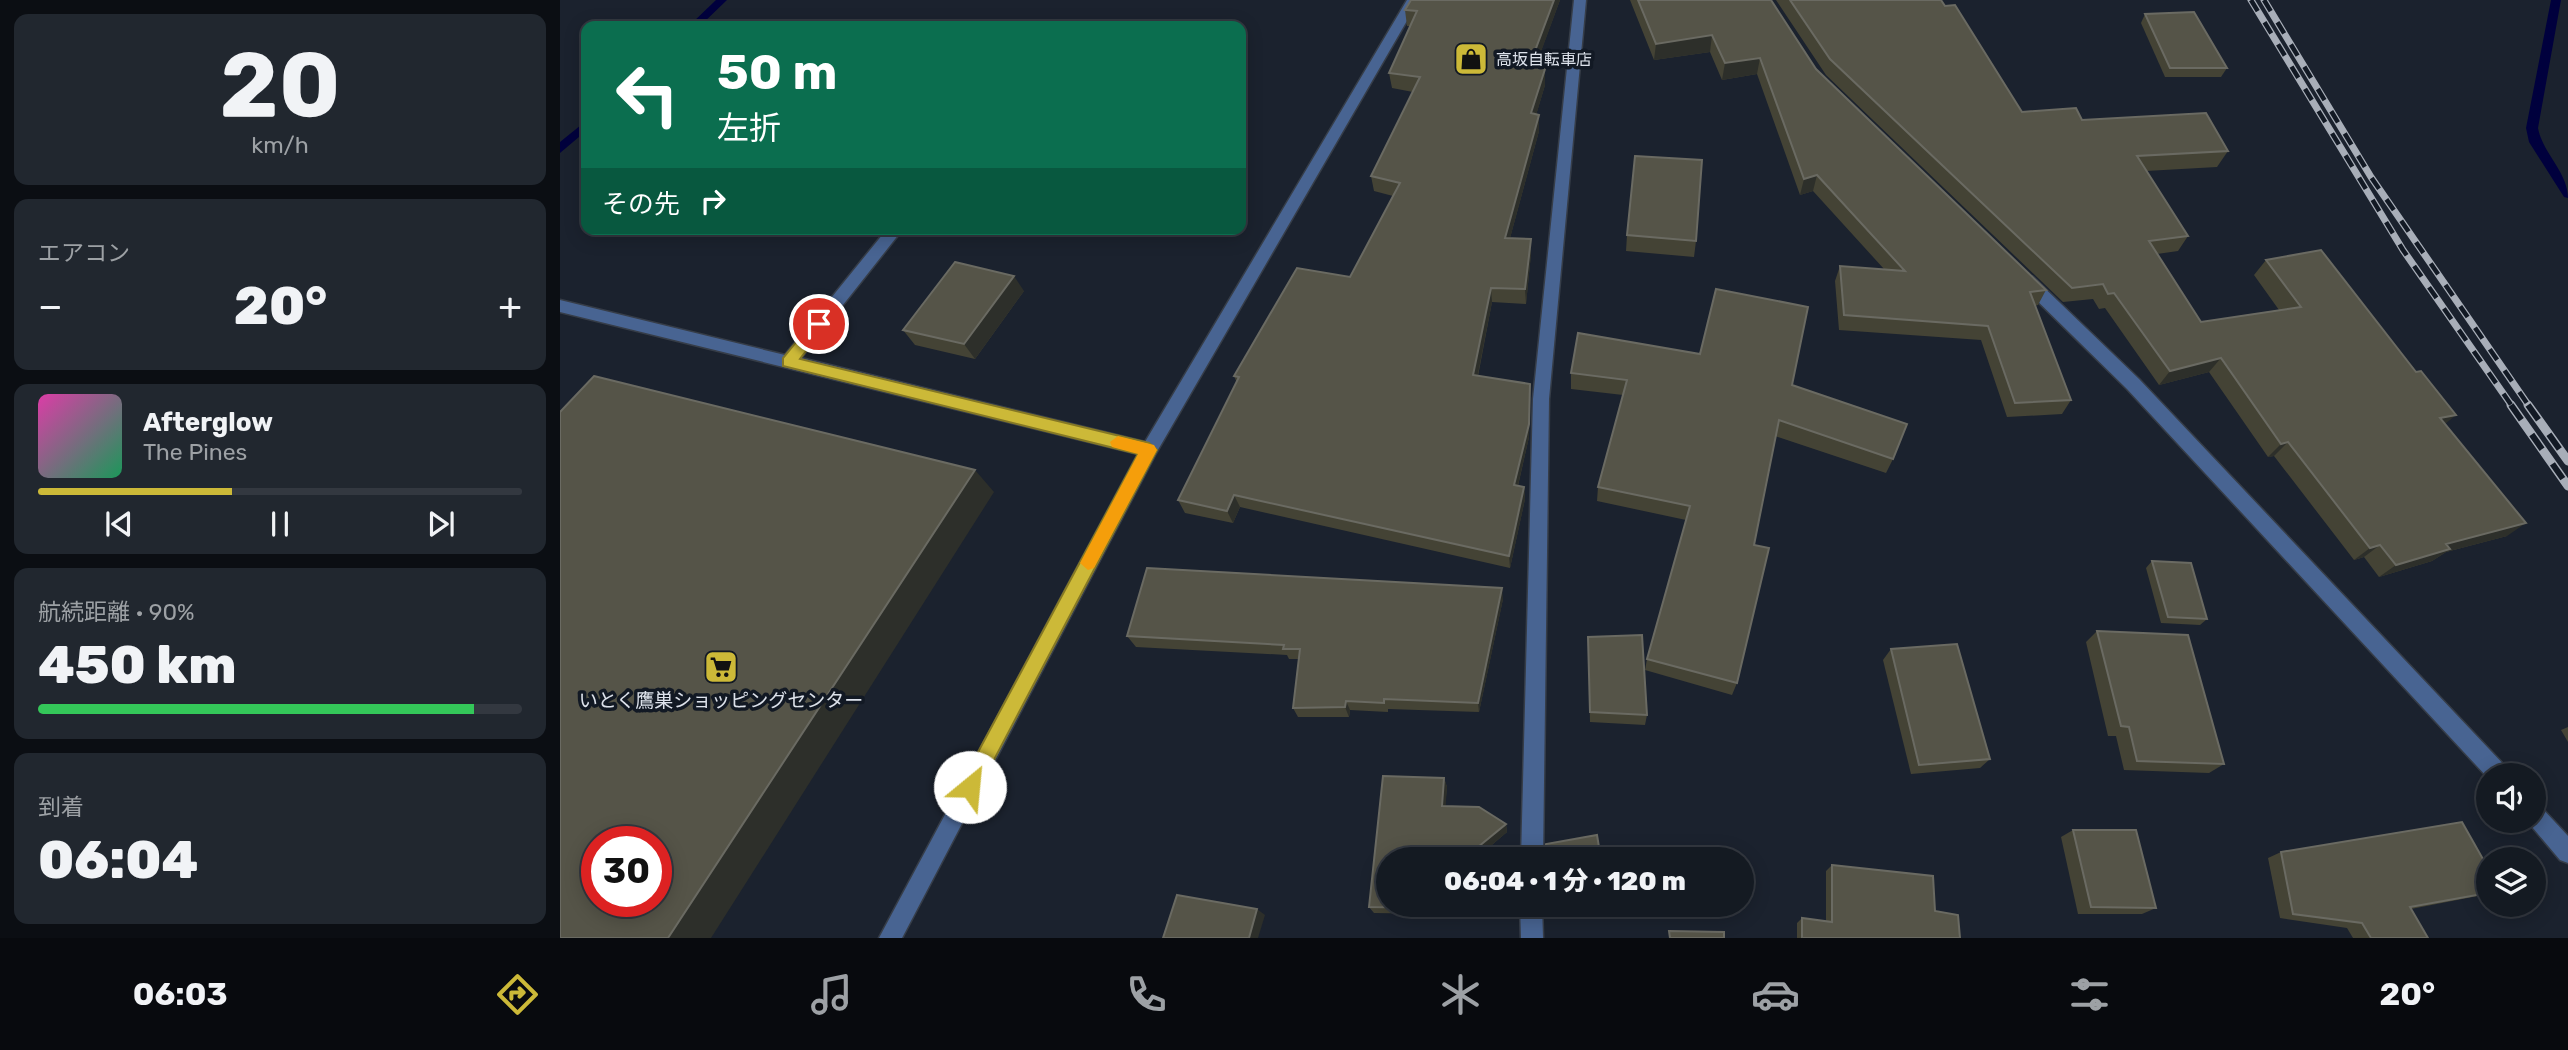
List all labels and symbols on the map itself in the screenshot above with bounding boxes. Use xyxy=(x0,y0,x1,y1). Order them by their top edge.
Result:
shop icon: 高坂自転車店 xyxy=(1452,40,1490,78)
place label: 高坂自転車店 xyxy=(1496,50,1592,69)
pin xyxy=(789,294,849,354)
supermarket icon: いとく鷹巣ショッピングセンター xyxy=(702,648,740,686)
place label: いとく鷹巣ショッピングセンター xyxy=(579,689,863,712)
position arrow xyxy=(933,750,1007,824)
speed limit sign: 30 xyxy=(581,826,672,917)

